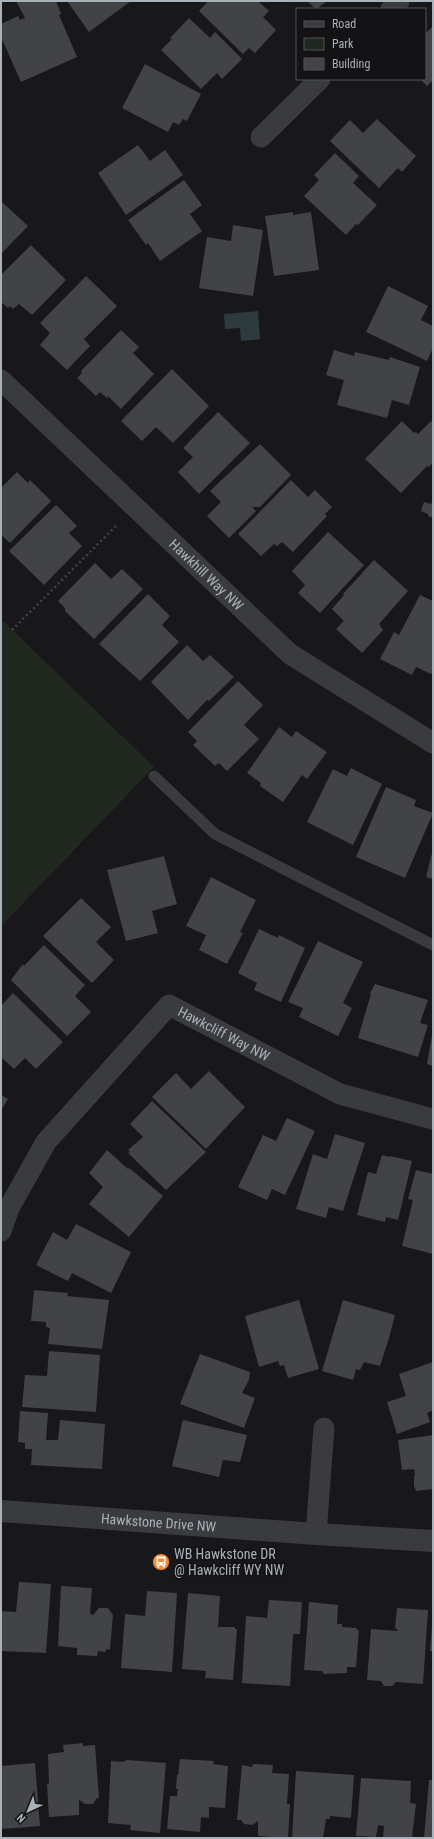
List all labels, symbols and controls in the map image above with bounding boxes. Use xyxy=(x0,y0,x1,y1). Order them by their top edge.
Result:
legend xyxy=(296,8,426,80)
text: Road xyxy=(332,17,356,31)
text: Park xyxy=(332,37,354,51)
text: Building xyxy=(332,57,370,71)
street label: Hawkhill Way NW xyxy=(166,536,247,614)
street label: Hawkcliff Way NW xyxy=(175,1003,273,1064)
street label: Hawkstone Drive NW xyxy=(100,1510,217,1535)
place label: WB Hawkstone DR @ Hawkcliff WY NW xyxy=(174,1546,285,1578)
bus stop icon: WB Hawkstone DR @ Hawkcliff WY NW xyxy=(151,1552,171,1572)
north arrow xyxy=(8,1791,48,1831)
text: N xyxy=(14,1811,28,1825)

